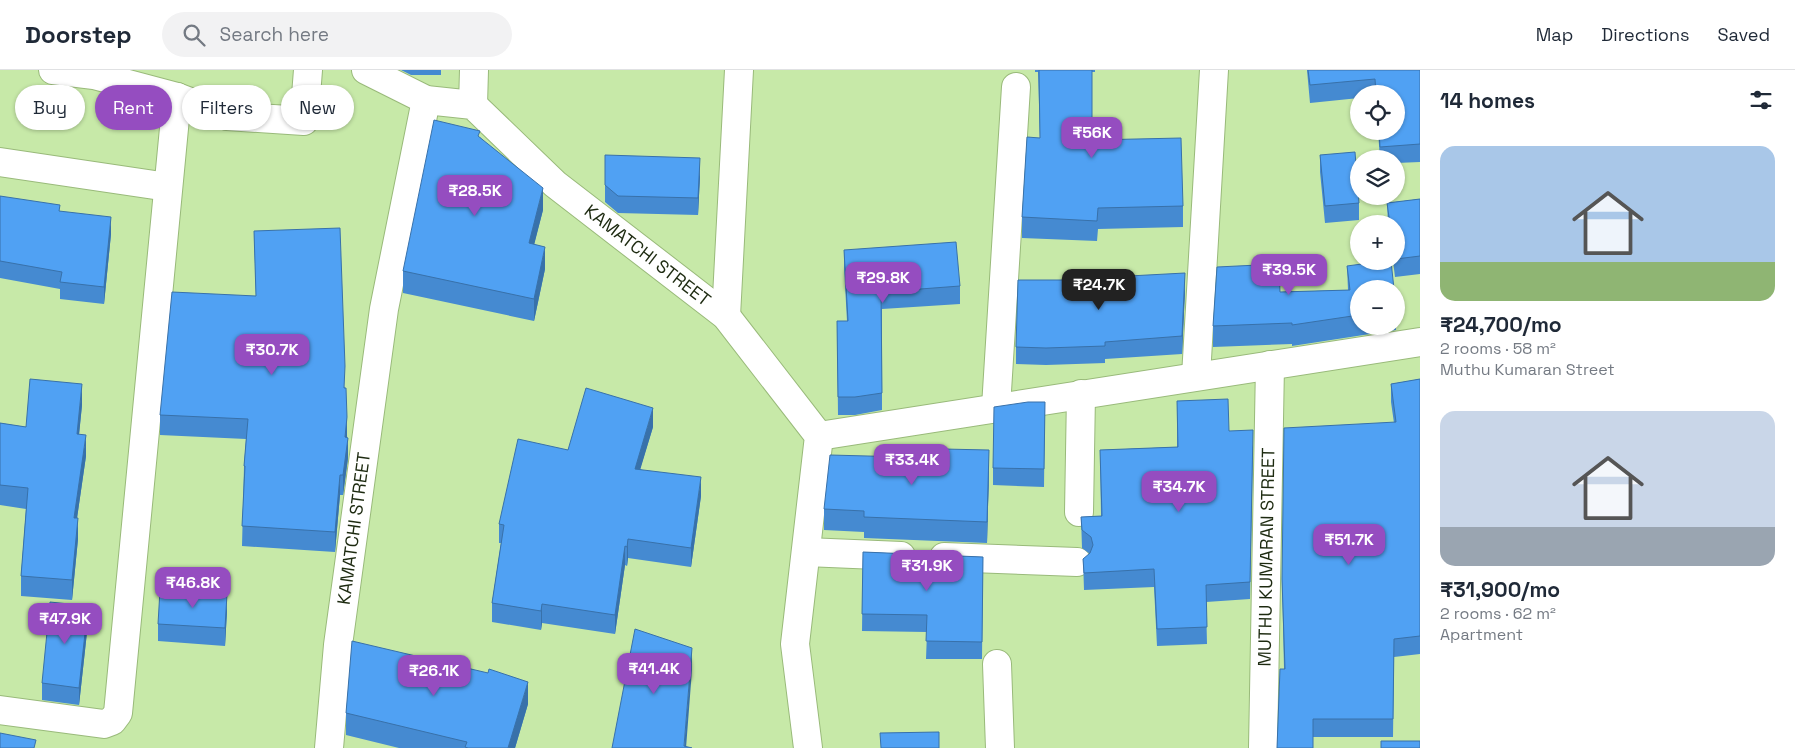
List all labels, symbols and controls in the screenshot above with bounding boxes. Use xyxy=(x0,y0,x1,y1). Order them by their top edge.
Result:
search box xyxy=(162,12,512,57)
text: Doorstep xyxy=(25,19,132,50)
icon: search xyxy=(180,21,208,49)
text: Search here xyxy=(220,22,329,47)
text: Map xyxy=(1536,23,1573,46)
text: Directions xyxy=(1601,23,1690,46)
text: Saved xyxy=(1718,23,1770,46)
chip: Buy xyxy=(15,85,85,130)
chip: Rent xyxy=(95,85,172,130)
chip: Filters xyxy=(182,85,271,130)
chip: New xyxy=(281,85,354,130)
map controls xyxy=(1350,85,1405,335)
button: locate xyxy=(1350,85,1405,140)
icon: filters xyxy=(1747,86,1775,114)
text: 14 homes xyxy=(1440,87,1535,114)
pin: ₹56K xyxy=(1062,116,1122,159)
text: ₹56K xyxy=(1072,122,1112,143)
button: layers xyxy=(1350,150,1405,205)
pin: ₹28.5K xyxy=(434,174,516,217)
icon: home xyxy=(1563,178,1653,268)
text: ₹28.5K xyxy=(448,180,502,201)
street label: KAMATCHI STREET xyxy=(580,199,716,311)
button: + xyxy=(1350,215,1405,270)
pin: ₹39.5K xyxy=(1248,254,1330,296)
text: ₹39.5K xyxy=(1262,259,1316,280)
pin: ₹29.8K xyxy=(842,262,924,304)
text: ₹29.8K xyxy=(856,267,910,288)
pin: ₹24.7K xyxy=(1058,268,1140,311)
text: ₹24.7K xyxy=(1073,274,1125,295)
button: − xyxy=(1350,280,1405,335)
text: ₹24,700/mo xyxy=(1440,311,1562,338)
pin: ₹30.7K xyxy=(231,334,313,376)
text: 2 rooms · 58 m² xyxy=(1440,338,1556,359)
text: ₹30.7K xyxy=(246,339,298,360)
text: Muthu Kumaran Street xyxy=(1440,359,1615,380)
icon: home xyxy=(1563,443,1653,533)
pin: ₹33.4K xyxy=(871,444,953,486)
street label: MUTHU KUMARAN STREET xyxy=(1252,447,1279,667)
text: ₹33.4K xyxy=(885,449,939,470)
street label: KAMATCHI STREET xyxy=(332,450,375,606)
pin: ₹34.7K xyxy=(1138,470,1220,513)
text: ₹34.7K xyxy=(1153,476,1205,497)
pin: ₹51.7K xyxy=(1308,524,1390,566)
text: ₹51.7K xyxy=(1324,529,1374,550)
pin: ₹31.9K xyxy=(886,550,968,592)
text: ₹31.9K xyxy=(901,555,953,576)
pin: ₹46.8K xyxy=(152,566,234,609)
text: ₹46.8K xyxy=(166,572,220,593)
text: ₹31,900/mo xyxy=(1440,576,1560,603)
pin: ₹47.9K xyxy=(24,602,106,645)
text: 2 rooms · 62 m² xyxy=(1440,603,1556,624)
text: ₹47.9K xyxy=(39,608,91,629)
text: Apartment xyxy=(1440,624,1523,645)
pin: ₹41.4K xyxy=(613,652,695,695)
pin: ₹26.1K xyxy=(393,654,475,697)
text: ₹41.4K xyxy=(628,658,680,679)
text: ₹26.1K xyxy=(409,660,459,681)

